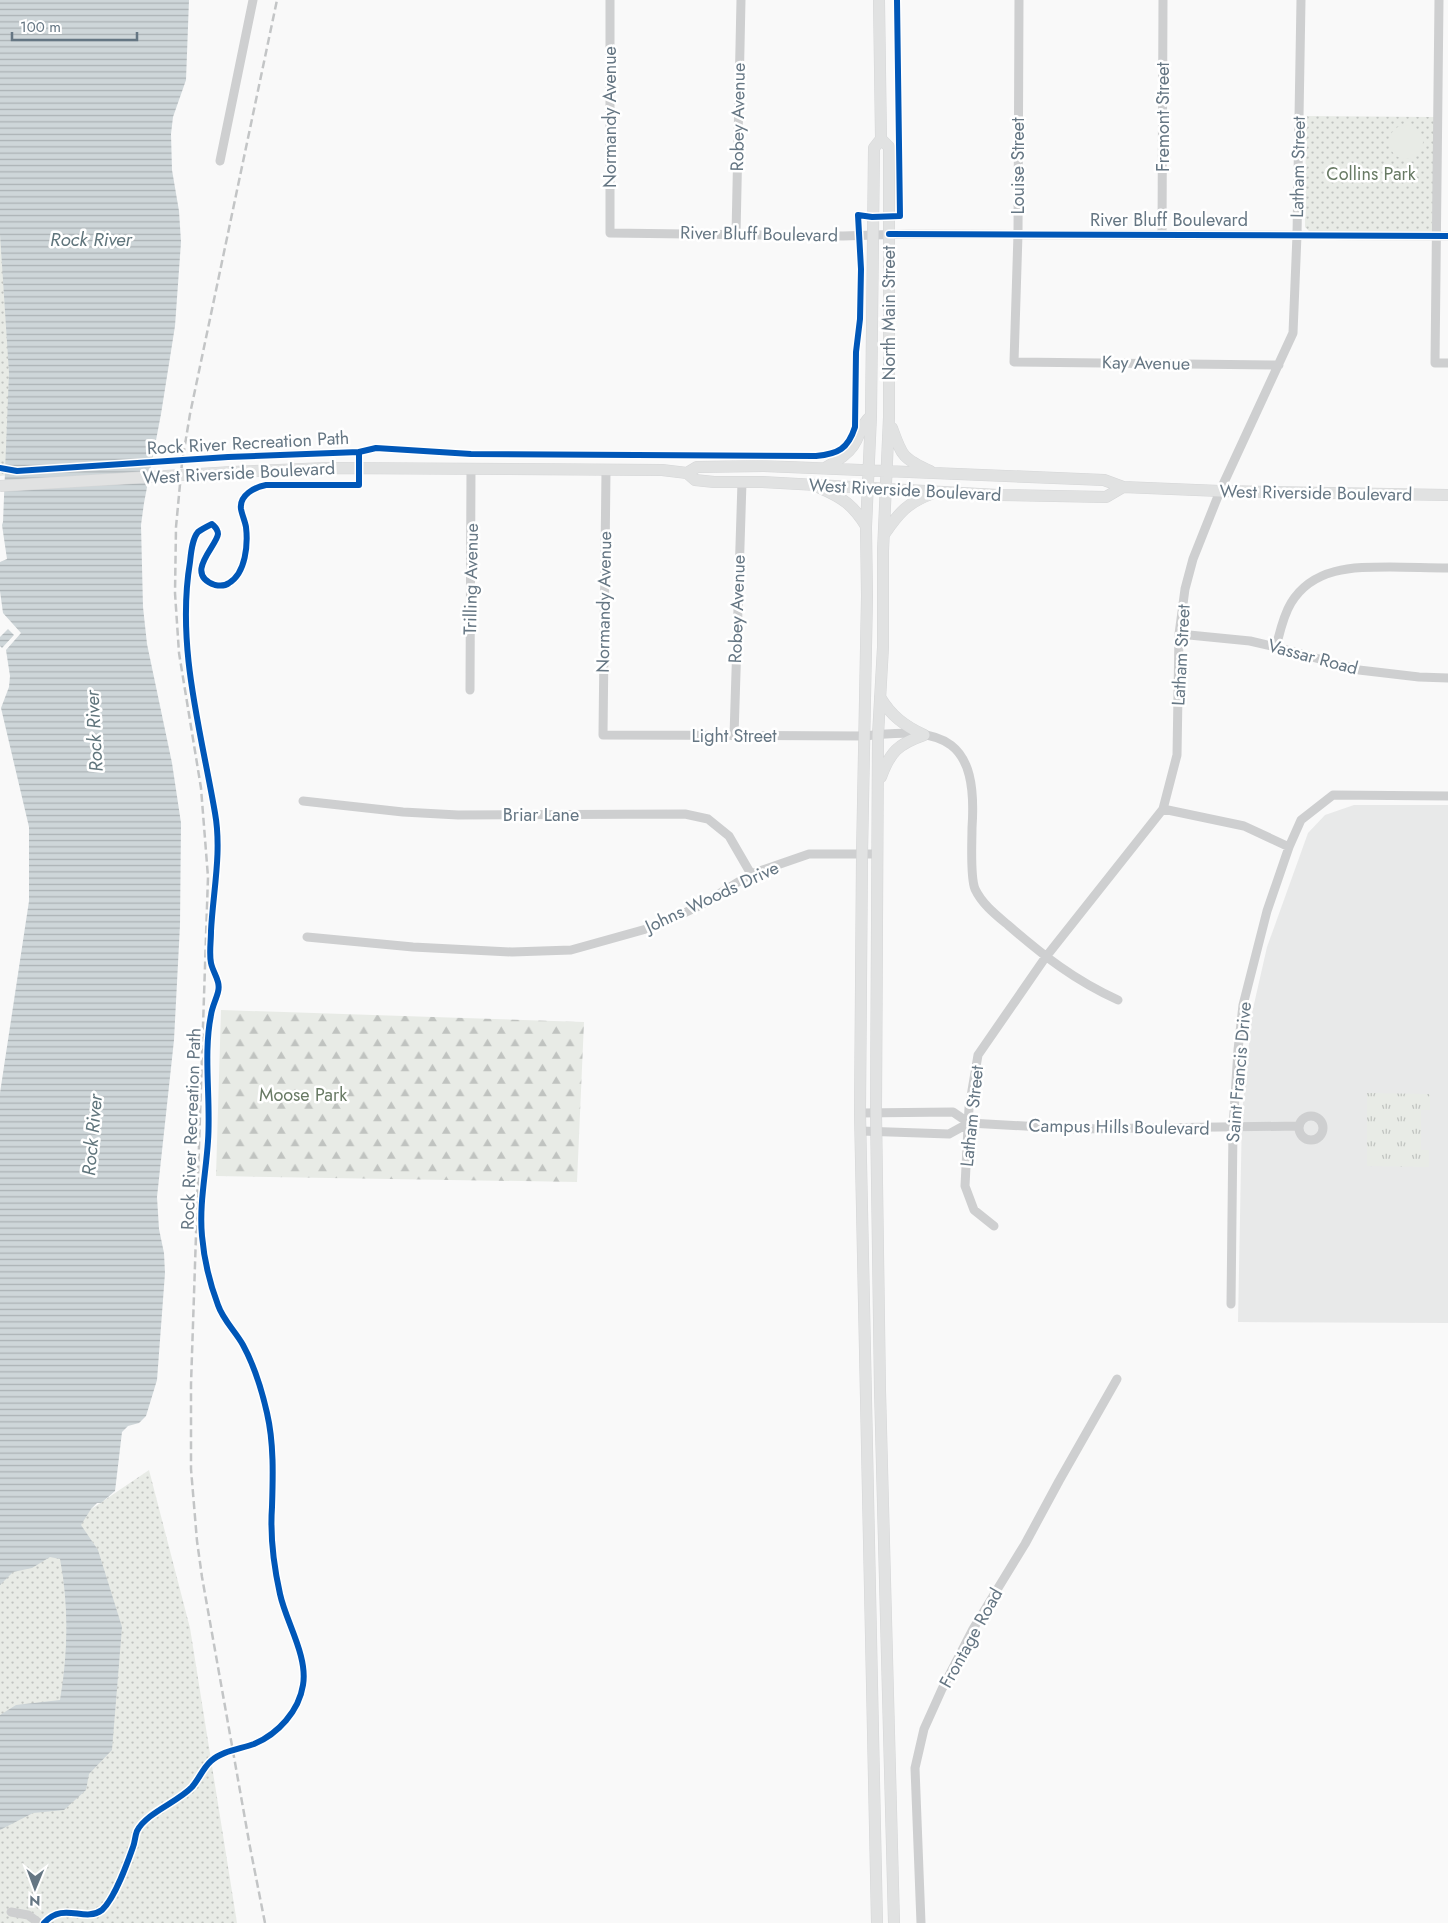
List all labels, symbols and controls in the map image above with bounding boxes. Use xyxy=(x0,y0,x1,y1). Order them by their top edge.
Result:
scale bar xyxy=(12,10,138,42)
text: 100 m xyxy=(20,16,61,38)
street label: Normandy Avenue xyxy=(597,46,623,188)
street label: Fremont Street xyxy=(1150,61,1176,172)
street label: Robey Avenue xyxy=(724,63,752,171)
street label: Latham Street xyxy=(1284,115,1312,218)
street label: Louise Street xyxy=(1005,117,1031,214)
park label: Collins Park xyxy=(1326,161,1416,187)
street label: River Bluff Boulevard xyxy=(1090,207,1248,233)
street label: River Bluff Boulevard xyxy=(680,220,838,248)
water label: Rock River xyxy=(50,226,134,253)
street label: North Main Street xyxy=(876,245,902,380)
street label: Kay Avenue xyxy=(1102,349,1190,377)
street label: Rock River Recreation Path xyxy=(146,425,350,461)
street label: West Riverside Boulevard xyxy=(142,455,336,491)
street label: West Riverside Boulevard xyxy=(808,472,1002,508)
street label: West Riverside Boulevard xyxy=(1219,478,1413,508)
street label: Trilling Avenue xyxy=(457,523,485,635)
street label: Normandy Avenue xyxy=(590,531,618,673)
street label: Robey Avenue xyxy=(722,554,752,664)
street label: Latham Street xyxy=(1165,603,1197,706)
street label: Vassar Road xyxy=(1265,632,1361,682)
water label: Rock River xyxy=(78,688,110,773)
street label: Light Street xyxy=(691,723,777,749)
street label: Briar Lane xyxy=(503,802,579,828)
street label: Johns Woods Drive xyxy=(639,855,783,940)
street label: Saint Francis Drive xyxy=(1220,1001,1258,1143)
street label: Rock River Recreation Path xyxy=(174,1027,208,1231)
street label: Latham Street xyxy=(954,1063,990,1168)
park label: Moose Park xyxy=(259,1082,347,1108)
water label: Rock River xyxy=(75,1091,109,1177)
street label: Campus Hills Boulevard xyxy=(1028,1112,1210,1142)
street label: Frontage Road xyxy=(933,1583,1009,1693)
north arrow xyxy=(10,1863,60,1913)
text: N xyxy=(29,1891,41,1911)

